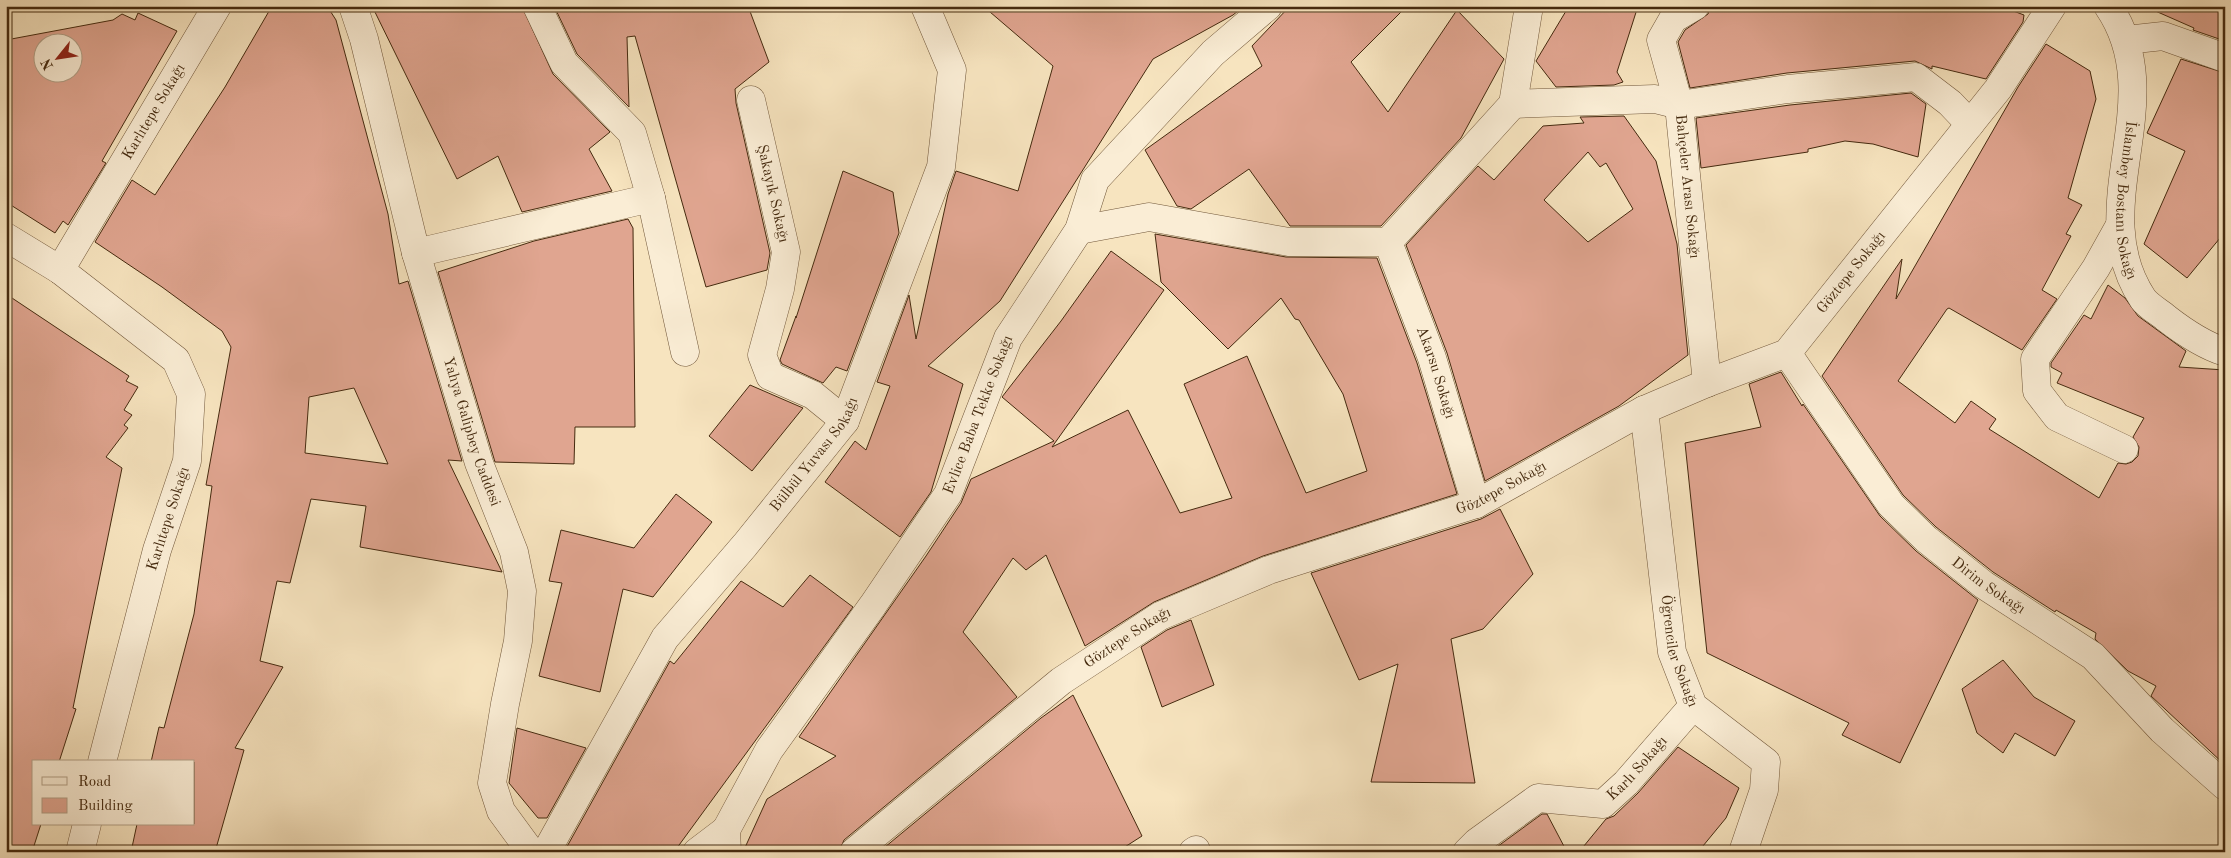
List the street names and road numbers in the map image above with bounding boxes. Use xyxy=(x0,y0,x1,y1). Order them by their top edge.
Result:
street label: Karlıtepe Sokağı xyxy=(120,61,188,162)
street label: Bahçeler Arası Sokağı xyxy=(1672,114,1702,259)
street label: İslambey Bostanı Sokağı xyxy=(2113,120,2141,282)
street label: Şakayık Sokağı xyxy=(754,143,791,244)
street label: Göztepe Sokağı xyxy=(1814,229,1888,316)
street label: Akarsu Sokağı xyxy=(1413,325,1457,420)
street label: Evlice Baba Tekke Sokağı xyxy=(941,333,1016,496)
street label: Yahya Galipbey Caddesi xyxy=(440,355,503,508)
street label: Bülbül Yuvası Sokağı xyxy=(767,395,861,515)
street label: Göztepe Sokağı xyxy=(1454,459,1549,517)
street label: Karlıtepe Sokağı xyxy=(145,465,193,573)
street label: Dirim Sokağı xyxy=(1949,555,2028,617)
street label: Öğrenciler Sokağı xyxy=(1658,594,1700,709)
street label: Göztepe Sokağı xyxy=(1082,605,1173,671)
street label: Karlı Sokağı xyxy=(1604,734,1670,804)

